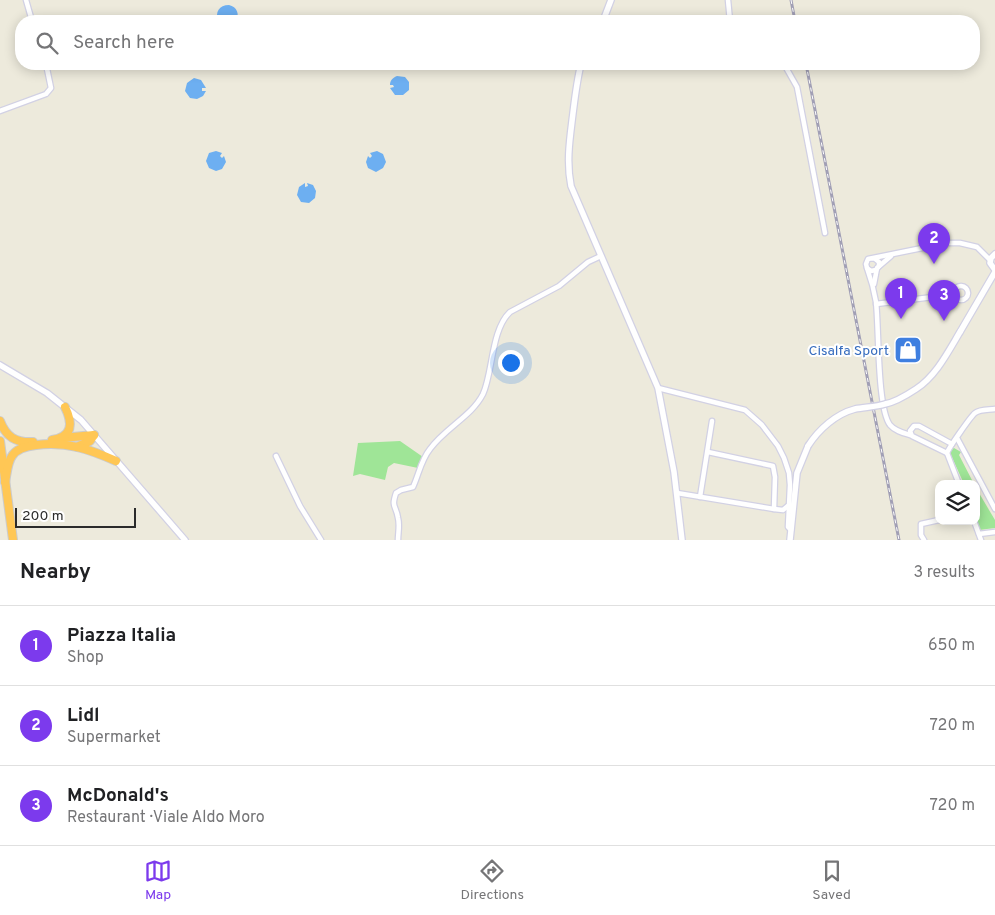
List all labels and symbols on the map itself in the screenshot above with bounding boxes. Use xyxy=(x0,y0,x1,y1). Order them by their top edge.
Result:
pin: 2 xyxy=(918,223,950,264)
pin: 1 xyxy=(885,278,917,319)
pin: 3 xyxy=(928,280,960,321)
shop icon: Cisalfa Sport xyxy=(893,335,923,365)
place label: Cisalfa Sport xyxy=(808,343,889,360)
your location xyxy=(498,350,524,376)
scale bar xyxy=(15,505,136,528)

